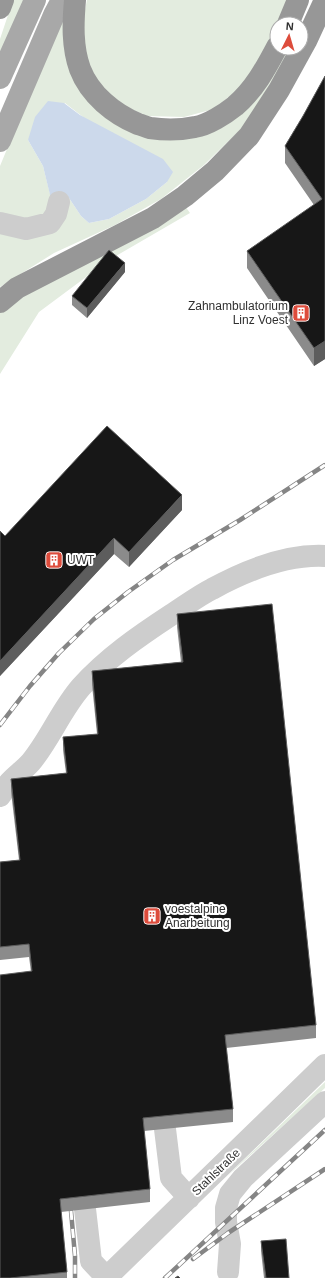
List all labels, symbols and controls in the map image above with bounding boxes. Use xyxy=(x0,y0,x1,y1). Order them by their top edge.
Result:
north arrow xyxy=(269,16,309,56)
text: N xyxy=(285,20,294,32)
place label: Zahnambulatorium Linz Voest xyxy=(188,299,289,327)
building icon: Zahnambulatorium Linz Voest xyxy=(291,303,311,323)
building icon: UWT xyxy=(44,550,64,570)
place label: UWT xyxy=(67,553,95,567)
place label: voestalpine Anarbeitung xyxy=(165,902,230,930)
building icon: voestalpine Anarbeitung xyxy=(142,906,162,926)
street label: Stahlstraße xyxy=(189,1145,243,1198)

